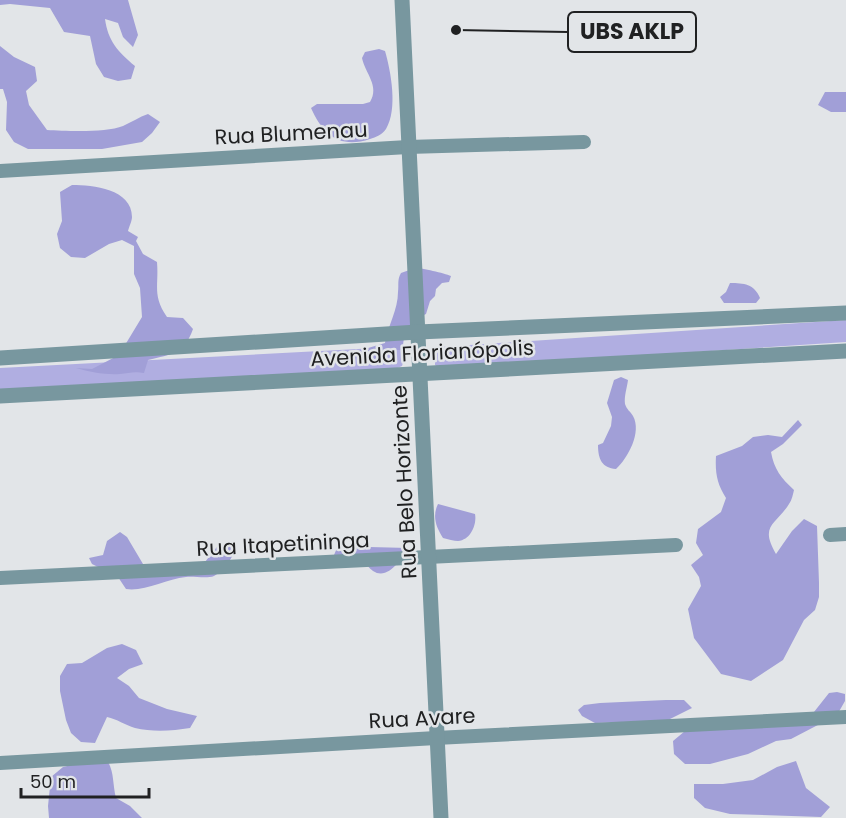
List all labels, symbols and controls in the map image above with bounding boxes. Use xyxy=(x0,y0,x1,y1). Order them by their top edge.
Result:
callout: UBS AKLP xyxy=(568,12,696,52)
text: UBS AKLP xyxy=(580,16,684,47)
street label: Rua Blumenau xyxy=(214,115,368,151)
street label: Avenida Florianópolis xyxy=(310,333,534,373)
street label: Rua Belo Horizonte xyxy=(384,384,424,580)
street label: Rua Itapetininga xyxy=(196,525,370,563)
street label: Rua Avare xyxy=(368,701,476,735)
scale bar xyxy=(21,761,148,799)
text: 50 m xyxy=(30,769,76,794)

